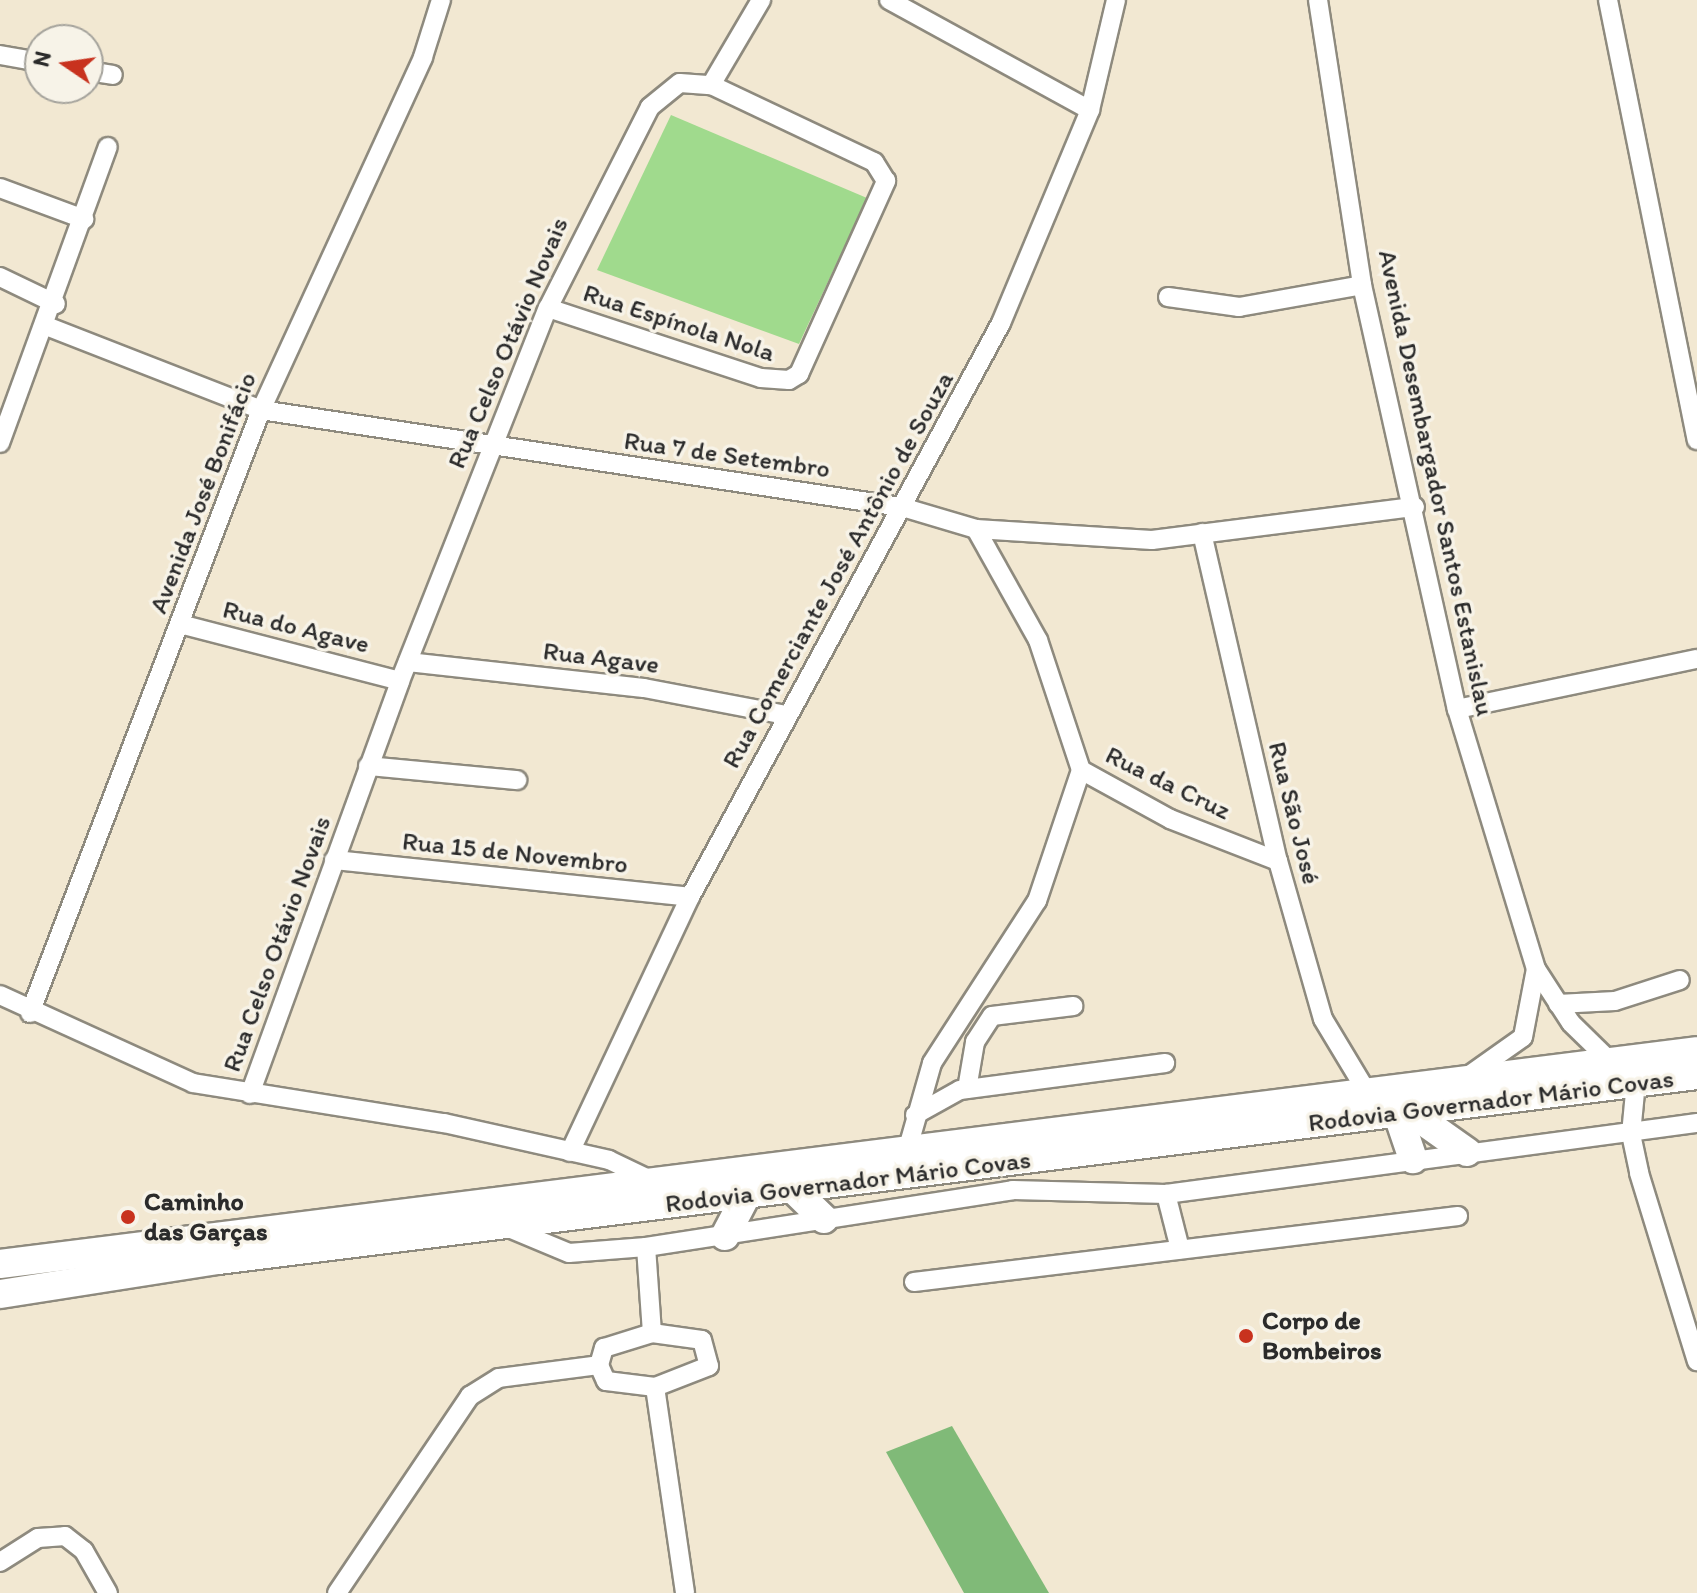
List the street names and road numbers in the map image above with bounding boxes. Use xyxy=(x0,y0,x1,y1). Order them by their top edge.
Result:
street label: Rua Celso Otávio Novais xyxy=(441,213,575,473)
street label: Avenida Desembargador Santos Estanislau xyxy=(1371,246,1501,720)
street label: Rua Espínola Nola xyxy=(579,277,779,369)
street label: Avenida José Bonifácio xyxy=(142,367,264,619)
street label: Rua Comerciante José Antônio de Souza xyxy=(716,367,960,773)
street label: Rua 7 de Setembro xyxy=(622,425,832,485)
street label: Rua do Agave xyxy=(219,594,373,660)
street label: Rua Agave xyxy=(541,635,661,681)
street label: Rua da Cruz xyxy=(1100,739,1236,827)
street label: Rua São José xyxy=(1261,739,1327,887)
street label: Rua Celso Otávio Novais xyxy=(216,812,338,1076)
street label: Rua 15 de Novembro xyxy=(401,826,629,880)
street label: Rodovia Governador Mário Covas xyxy=(1307,1063,1675,1139)
street label: Rodovia Governador Mário Covas xyxy=(664,1144,1032,1220)

